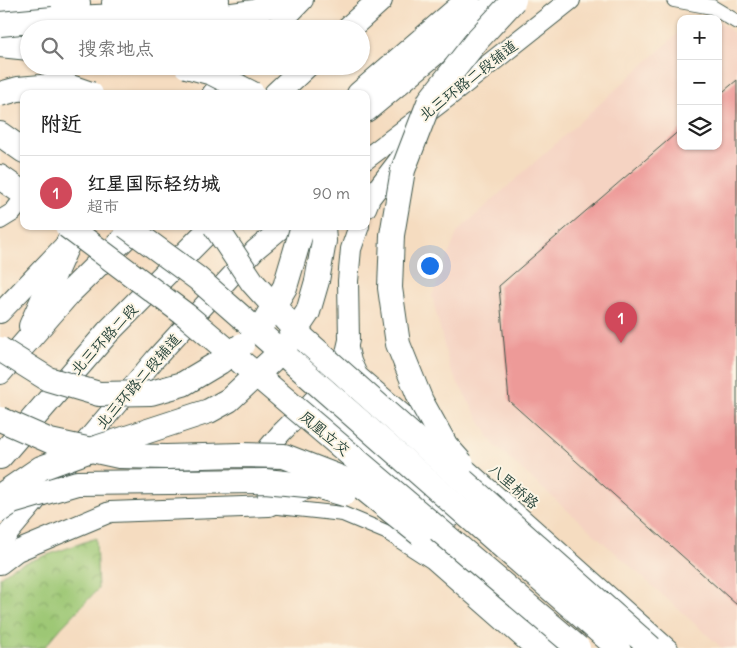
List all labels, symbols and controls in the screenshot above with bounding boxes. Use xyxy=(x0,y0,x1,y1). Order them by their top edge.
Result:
map controls xyxy=(677,15,722,150)
button: + xyxy=(677,15,722,60)
search box xyxy=(20,20,370,75)
icon: search xyxy=(38,34,66,62)
text: 搜索地点 xyxy=(78,36,154,60)
street label: 北三环路二段辅道 xyxy=(415,36,521,124)
button: − xyxy=(677,60,722,105)
button: layers xyxy=(677,105,722,150)
text: 附近 xyxy=(40,110,82,137)
text: 红星国际轻纺城 xyxy=(87,171,220,195)
text: 1 xyxy=(53,183,59,203)
text: 90 m xyxy=(312,183,350,203)
text: 超市 xyxy=(87,196,119,216)
your location xyxy=(417,253,443,279)
street label: 北三环路二段 xyxy=(66,300,142,378)
pin: 1 xyxy=(605,302,637,343)
street label: 北三环路二段辅道 xyxy=(91,329,185,433)
street label: 凤凰立交 xyxy=(296,406,354,460)
street label: 八里桥路 xyxy=(485,459,543,513)

